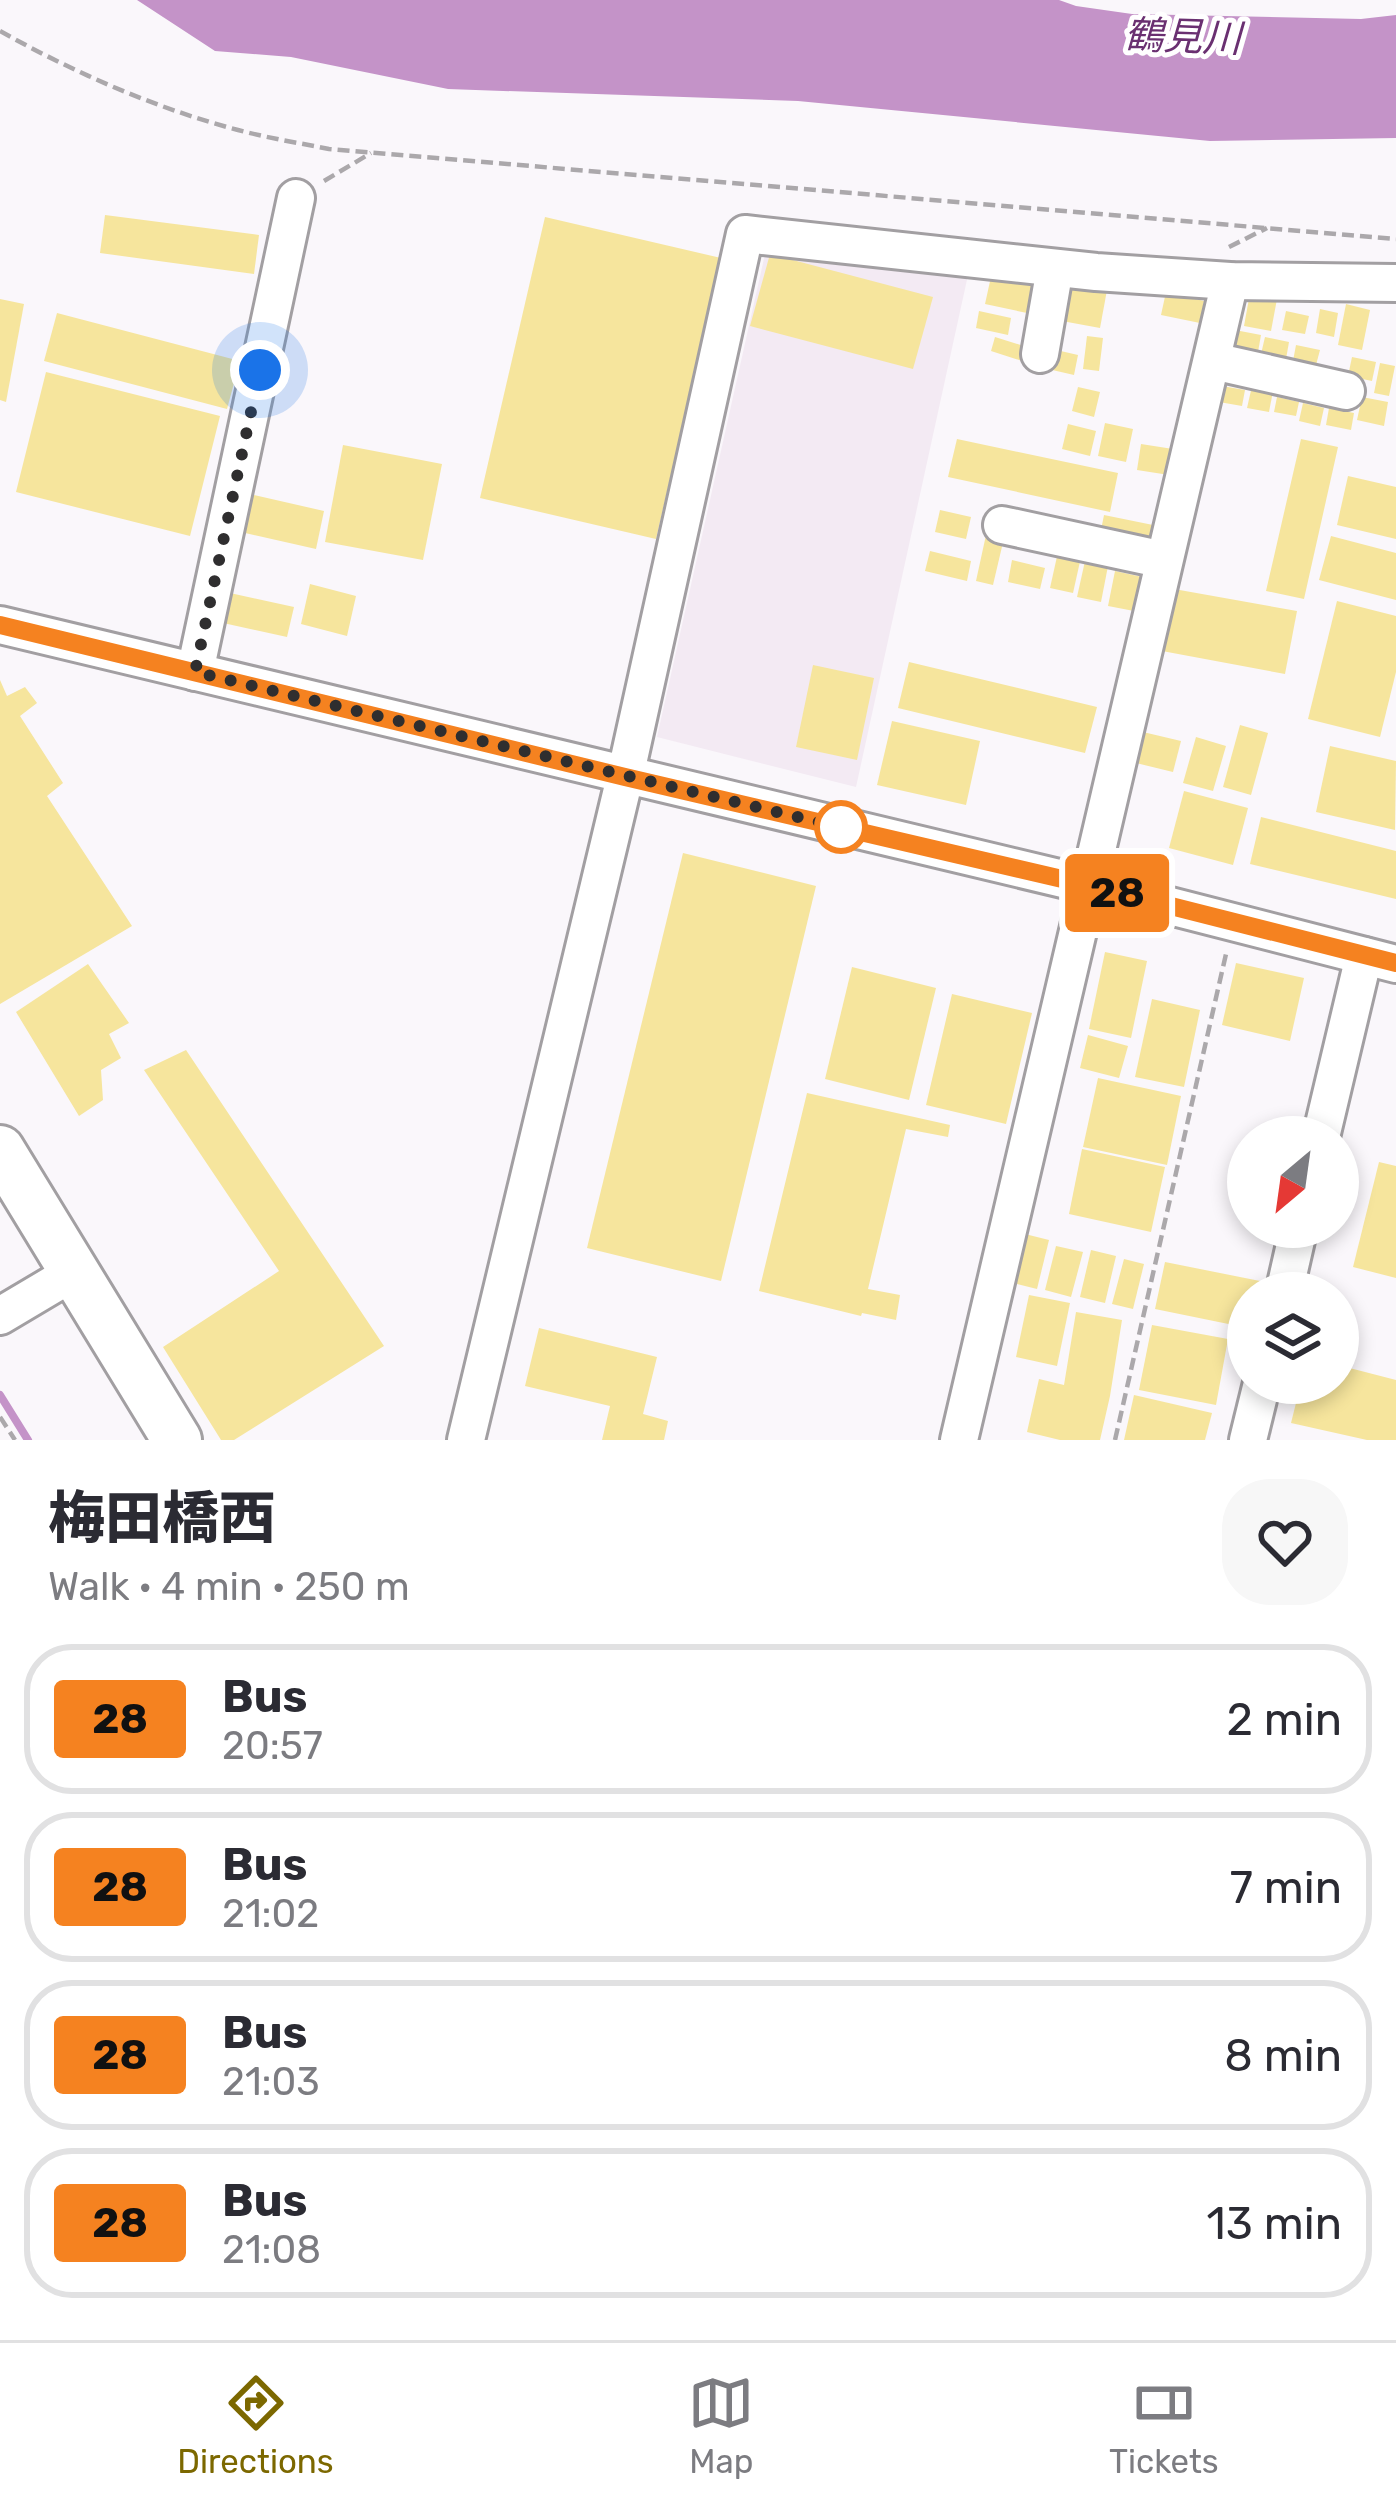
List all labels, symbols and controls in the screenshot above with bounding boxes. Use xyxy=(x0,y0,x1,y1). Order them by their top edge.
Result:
water label: 鶴見川 xyxy=(1124,12,1246,62)
your location xyxy=(230,340,290,400)
unlabelled marker xyxy=(816,802,866,852)
line badge: 28 xyxy=(1063,854,1171,932)
text: 28 xyxy=(1089,868,1145,918)
north arrow xyxy=(1227,1116,1359,1248)
map controls xyxy=(1227,1116,1359,1404)
button: layers xyxy=(1227,1272,1359,1404)
button: heart xyxy=(1222,1479,1348,1605)
text: 梅田橋西 xyxy=(48,1485,276,1552)
text: Walk · 4 min · 250 m xyxy=(48,1564,410,1610)
text: Bus xyxy=(222,1670,307,1723)
text: 2 min xyxy=(1226,1693,1342,1746)
text: 28 xyxy=(92,1694,148,1744)
text: 20:57 xyxy=(222,1723,323,1769)
text: Bus xyxy=(222,1838,307,1891)
text: 7 min xyxy=(1230,1861,1342,1914)
text: 28 xyxy=(92,1862,148,1912)
text: 21:02 xyxy=(222,1891,319,1937)
text: Bus xyxy=(222,2006,307,2059)
text: 8 min xyxy=(1224,2029,1342,2082)
text: 28 xyxy=(92,2030,148,2080)
text: 21:03 xyxy=(222,2059,320,2105)
text: Bus xyxy=(222,2174,307,2227)
text: 13 min xyxy=(1207,2197,1342,2250)
text: 28 xyxy=(92,2198,148,2248)
text: 21:08 xyxy=(222,2227,321,2273)
tab: Directions xyxy=(177,2370,334,2481)
tab: Map xyxy=(688,2370,754,2481)
tab: Tickets xyxy=(1109,2370,1219,2481)

